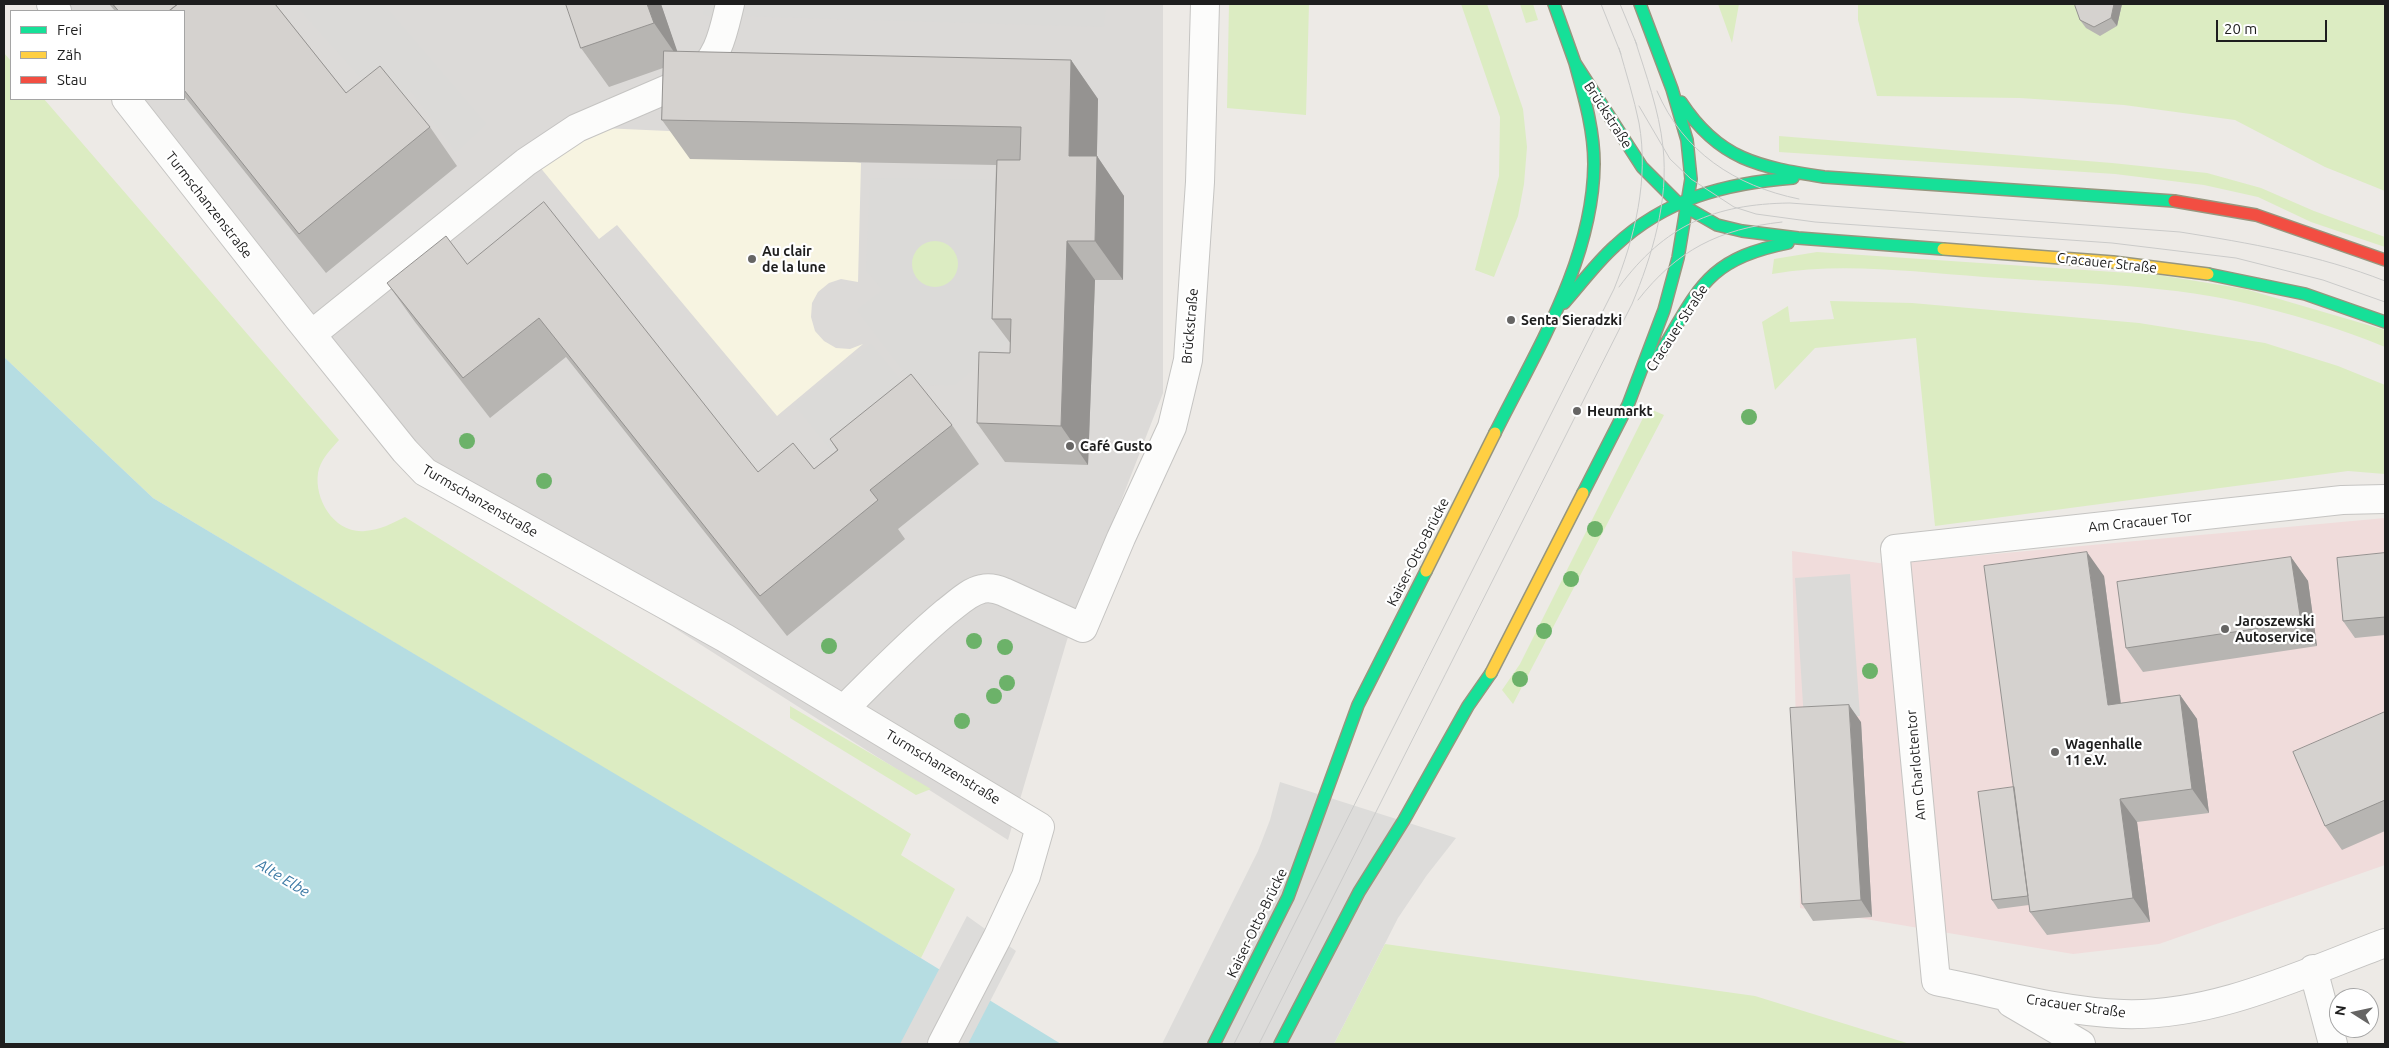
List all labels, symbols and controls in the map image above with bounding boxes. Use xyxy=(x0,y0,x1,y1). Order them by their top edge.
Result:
legend xyxy=(10,10,185,100)
scale bar xyxy=(2219,10,2330,42)
text: 20 m xyxy=(2224,20,2257,37)
text: Frei xyxy=(57,21,82,38)
text: Zäh xyxy=(57,46,82,63)
text: Stau xyxy=(57,71,87,88)
street label: Brückstraße xyxy=(1580,79,1636,151)
street label: Turmschanzenstraße xyxy=(162,148,256,262)
place label: Au clair de la lune xyxy=(762,243,826,276)
street label: Cracauer Straße xyxy=(2056,249,2158,277)
marker: Au clair de la lune xyxy=(746,253,758,265)
street label: Cracauer Straße xyxy=(1643,281,1711,375)
street label: Brückstraße xyxy=(1178,287,1202,365)
place label: Senta Sieradzki xyxy=(1521,312,1622,328)
marker: Senta Sieradzki xyxy=(1505,314,1517,326)
place label: Heumarkt xyxy=(1587,403,1653,419)
marker: Heumarkt xyxy=(1571,405,1583,417)
place label: Café Gusto xyxy=(1080,438,1152,454)
marker: Café Gusto xyxy=(1064,440,1076,452)
street label: Turmschanzenstraße xyxy=(419,461,541,541)
street label: Kaiser-Otto-Brücke xyxy=(1383,495,1453,609)
street label: Am Cracauer Tor xyxy=(2087,508,2193,536)
place label: Jaroszewski Autoservice xyxy=(2235,613,2315,646)
marker: Jaroszewski Autoservice xyxy=(2219,623,2231,635)
street label: Am Charlottentor xyxy=(1903,709,1929,821)
street label: Turmschanzenstraße xyxy=(883,726,1003,808)
place label: Wagenhalle 11 e.V. xyxy=(2065,736,2142,769)
marker: Wagenhalle 11 e.V. xyxy=(2049,746,2061,758)
water label: Alte Elbe xyxy=(253,855,313,901)
street label: Kaiser-Otto-Brücke xyxy=(1223,866,1291,980)
north arrow xyxy=(2329,988,2379,1038)
street label: Cracauer Straße xyxy=(2025,991,2127,1021)
text: N xyxy=(2331,1004,2349,1017)

